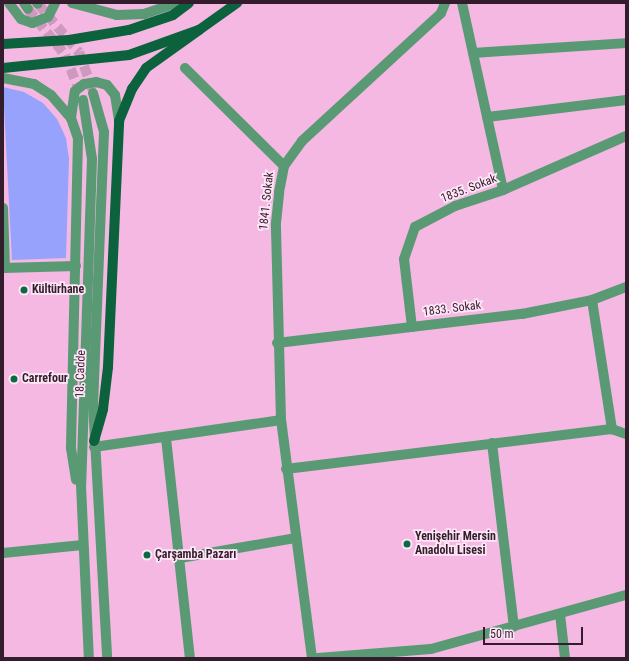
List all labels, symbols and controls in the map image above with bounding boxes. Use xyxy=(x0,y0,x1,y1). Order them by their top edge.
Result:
street label: 1841. Sokak xyxy=(257,171,277,231)
street label: 1835. Sokak xyxy=(439,172,499,206)
place label: Kültürhane xyxy=(32,283,84,297)
marker: Kültürhane xyxy=(19,285,29,295)
street label: 1833. Sokak xyxy=(422,298,482,320)
street label: 18. Cadde xyxy=(73,350,89,398)
place label: Carrefour xyxy=(22,372,68,386)
marker: Carrefour xyxy=(9,374,19,384)
place label: Yenişehir Mersin Anadolu Lisesi xyxy=(415,530,496,558)
marker: Yenişehir Mersin Anadolu Lisesi xyxy=(402,539,412,549)
place label: Çarşamba Pazarı xyxy=(155,548,236,562)
marker: Çarşamba Pazarı xyxy=(142,550,152,560)
scale bar xyxy=(485,619,585,645)
text: 50 m xyxy=(490,627,514,641)

